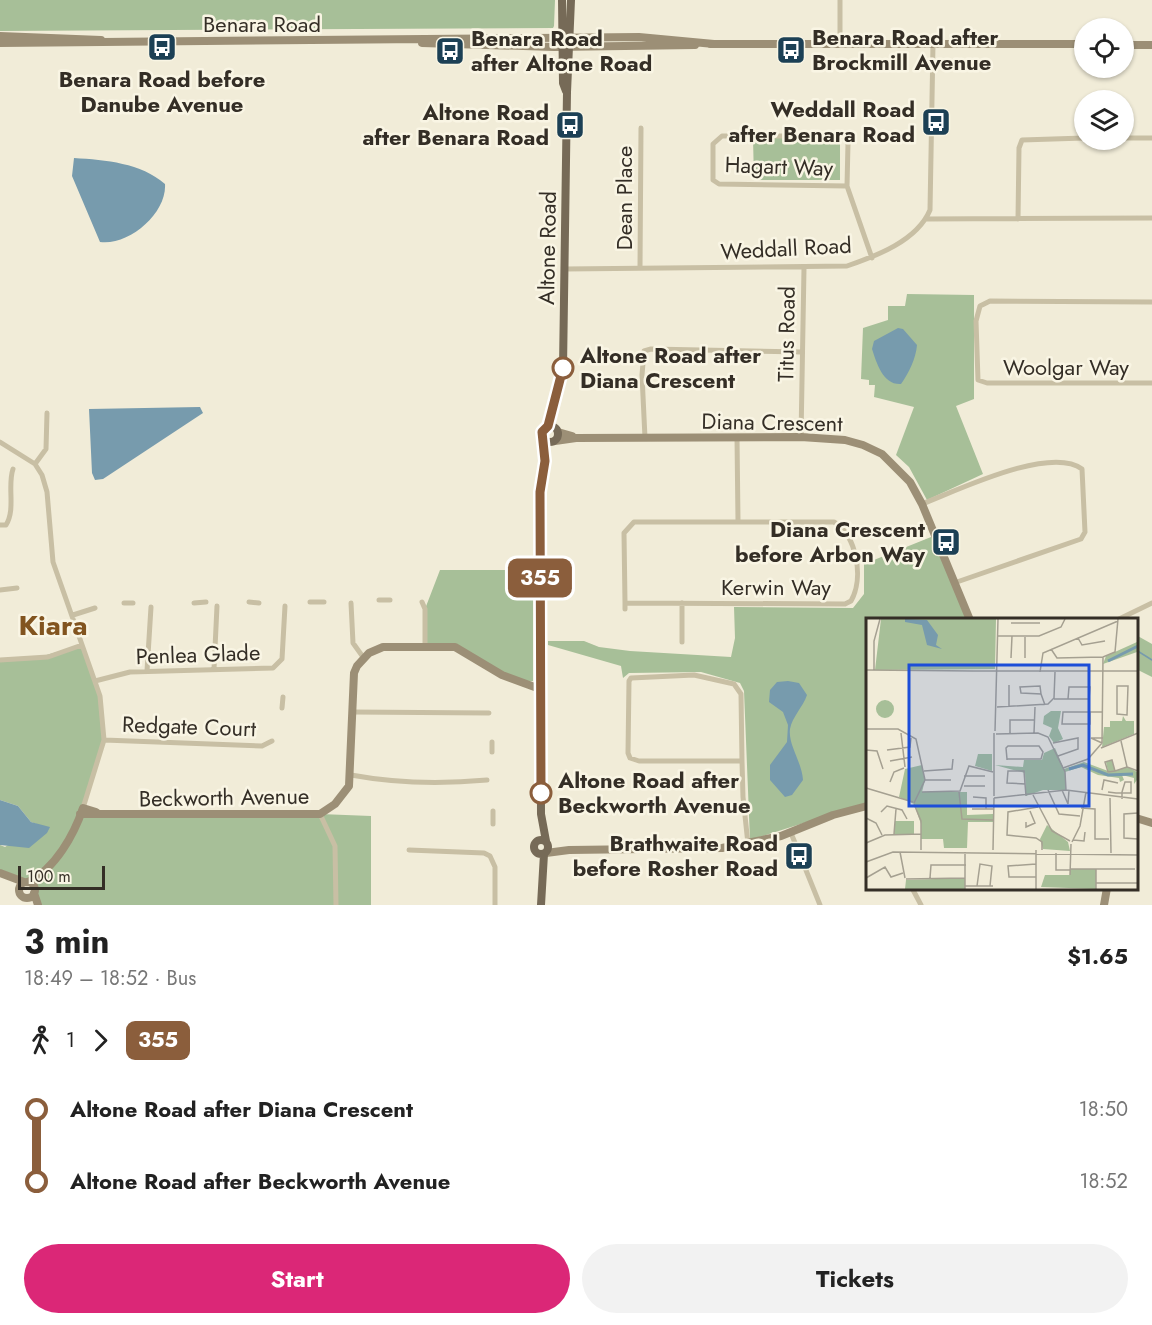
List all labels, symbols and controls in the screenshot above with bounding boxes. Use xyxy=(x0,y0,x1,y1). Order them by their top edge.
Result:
street label: Benara Road xyxy=(203,8,321,40)
map controls xyxy=(1074,18,1134,150)
button: locate xyxy=(1074,18,1134,78)
place label: Benara Road after Brockmill Avenue xyxy=(812,21,999,78)
place label: Benara Road after Altone Road xyxy=(471,22,652,79)
bus stop icon: Benara Road before Danube Avenue xyxy=(146,31,178,63)
bus stop icon: Benara Road after Brockmill Avenue xyxy=(775,34,807,66)
bus stop icon: Benara Road after Altone Road xyxy=(434,35,466,67)
place label: Benara Road before Danube Avenue xyxy=(59,63,265,120)
button: layers xyxy=(1074,90,1134,150)
place label: Weddall Road after Benara Road xyxy=(728,93,915,150)
place label: Altone Road after Benara Road xyxy=(362,96,549,153)
bus stop icon: Weddall Road after Benara Road xyxy=(920,106,952,138)
bus stop icon: Altone Road after Benara Road xyxy=(554,109,586,141)
street label: Dean Place xyxy=(608,146,640,250)
street label: Hagart Way xyxy=(724,148,834,184)
street label: Altone Road xyxy=(530,191,564,305)
street label: Weddall Road xyxy=(720,229,852,267)
street label: Titus Road xyxy=(769,286,803,382)
place label: Altone Road after Diana Crescent xyxy=(579,339,761,396)
street label: Woolgar Way xyxy=(1003,351,1129,383)
marker: Altone Road after Diana Crescent xyxy=(552,357,574,379)
street label: Diana Crescent xyxy=(701,405,844,439)
place label: Diana Crescent before Arbon Way xyxy=(735,513,926,570)
bus stop icon: Diana Crescent before Arbon Way xyxy=(930,526,962,558)
line badge: 355 xyxy=(506,558,574,598)
text: 355 xyxy=(520,563,560,593)
street label: Kerwin Way xyxy=(721,571,831,603)
district label: Kiara xyxy=(19,605,88,646)
inset map xyxy=(866,618,1137,890)
street label: Penlea Glade xyxy=(135,636,261,672)
street label: Redgate Court xyxy=(121,708,257,744)
place label: Altone Road after Beckworth Avenue xyxy=(557,764,751,821)
street label: Beckworth Avenue xyxy=(139,780,309,814)
marker: Altone Road after Beckworth Avenue xyxy=(530,782,552,804)
place label: Brathwaite Road before Rosher Road xyxy=(573,827,778,884)
bus stop icon: Brathwaite Road before Rosher Road xyxy=(783,840,815,872)
scale bar xyxy=(18,863,105,890)
text: 100 m xyxy=(27,865,71,888)
text: 3 min xyxy=(24,918,110,965)
text: $1.65 xyxy=(1067,940,1128,972)
text: 18:49 – 18:52 · Bus xyxy=(24,964,196,993)
icon: walk xyxy=(24,1024,57,1057)
icon: forward xyxy=(84,1024,117,1057)
text: 355 xyxy=(138,1025,178,1055)
text: 1 xyxy=(66,1026,75,1055)
text: Altone Road after Diana Crescent xyxy=(70,1093,413,1125)
text: 18:50 xyxy=(1079,1095,1128,1124)
text: Altone Road after Beckworth Avenue xyxy=(70,1165,450,1197)
text: 18:52 xyxy=(1079,1167,1128,1196)
button: Start xyxy=(24,1244,570,1313)
button: Tickets xyxy=(582,1244,1128,1313)

